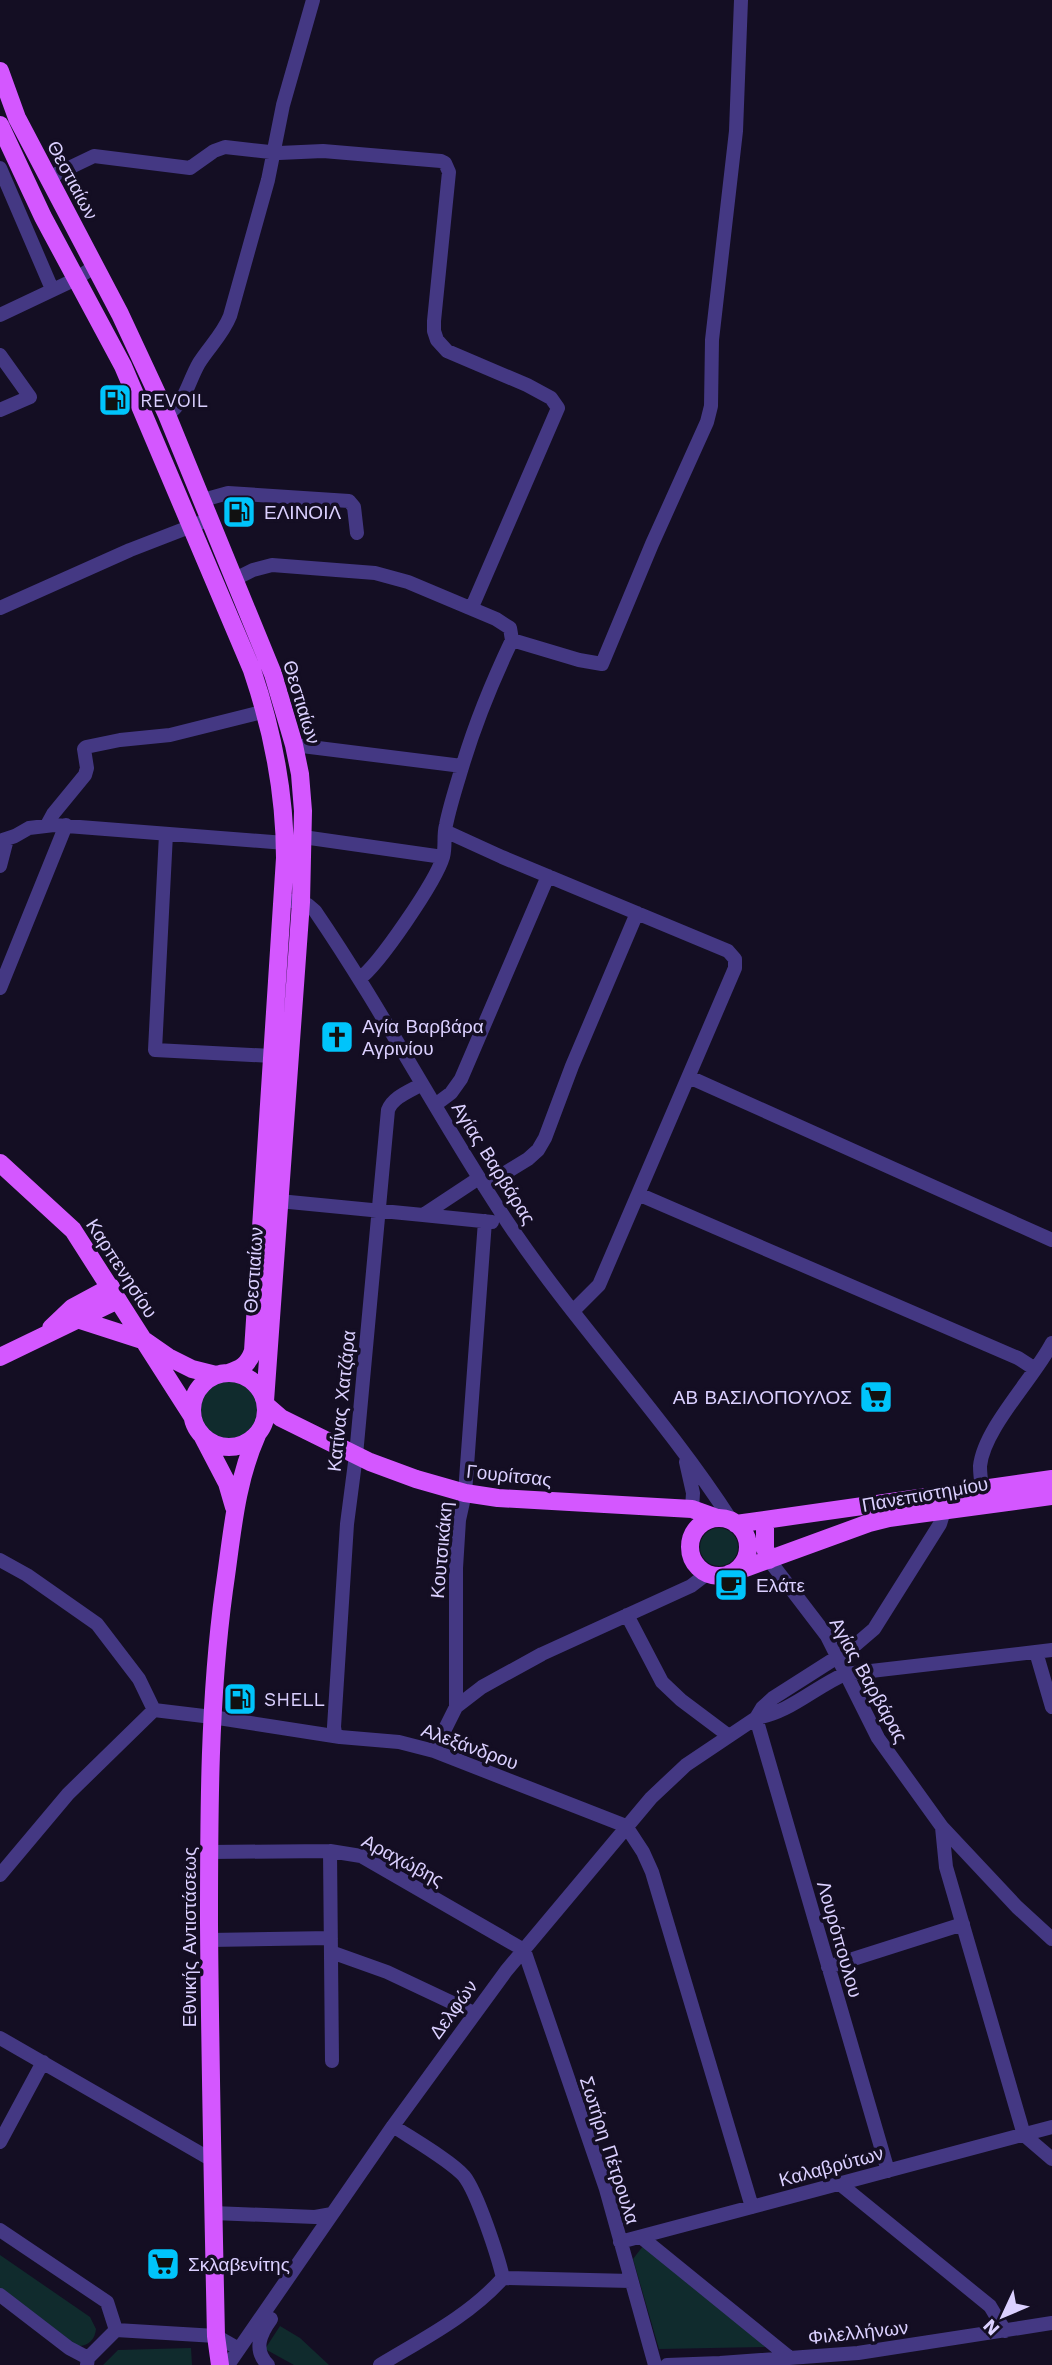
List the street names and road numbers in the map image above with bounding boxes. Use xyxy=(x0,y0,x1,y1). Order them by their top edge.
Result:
street label: Θεστιαίων xyxy=(42,137,103,224)
street label: Θεστιαίων xyxy=(278,658,325,747)
street label: Αγίας Βαρβάρας xyxy=(447,1098,540,1229)
street label: Καρπενησίου xyxy=(81,1214,162,1322)
street label: Θεστιαίων xyxy=(239,1226,268,1314)
street label: Κατίνας Χατζάρα xyxy=(323,1329,360,1473)
street label: Γουρίτσας xyxy=(465,1460,553,1491)
street label: Πανεπιστημίου xyxy=(860,1472,990,1517)
street label: Κουτσικάκη xyxy=(426,1501,457,1599)
street label: Αγίας Βαρβάρας xyxy=(825,1613,913,1747)
street label: Αλεξάνδρου xyxy=(418,1718,521,1775)
street label: Αραχώβης xyxy=(358,1829,448,1892)
street label: Εθνικής Αντιστάσεως xyxy=(178,1847,201,2027)
street label: Λουρόπουλου xyxy=(812,1878,867,2000)
street label: Δελφών xyxy=(424,1975,482,2043)
street label: Σωτήρη Πέτρουλα xyxy=(575,2073,644,2227)
street label: Καλαβρύτων xyxy=(776,2141,886,2191)
street label: Φιλελλήνων xyxy=(807,2316,909,2349)

